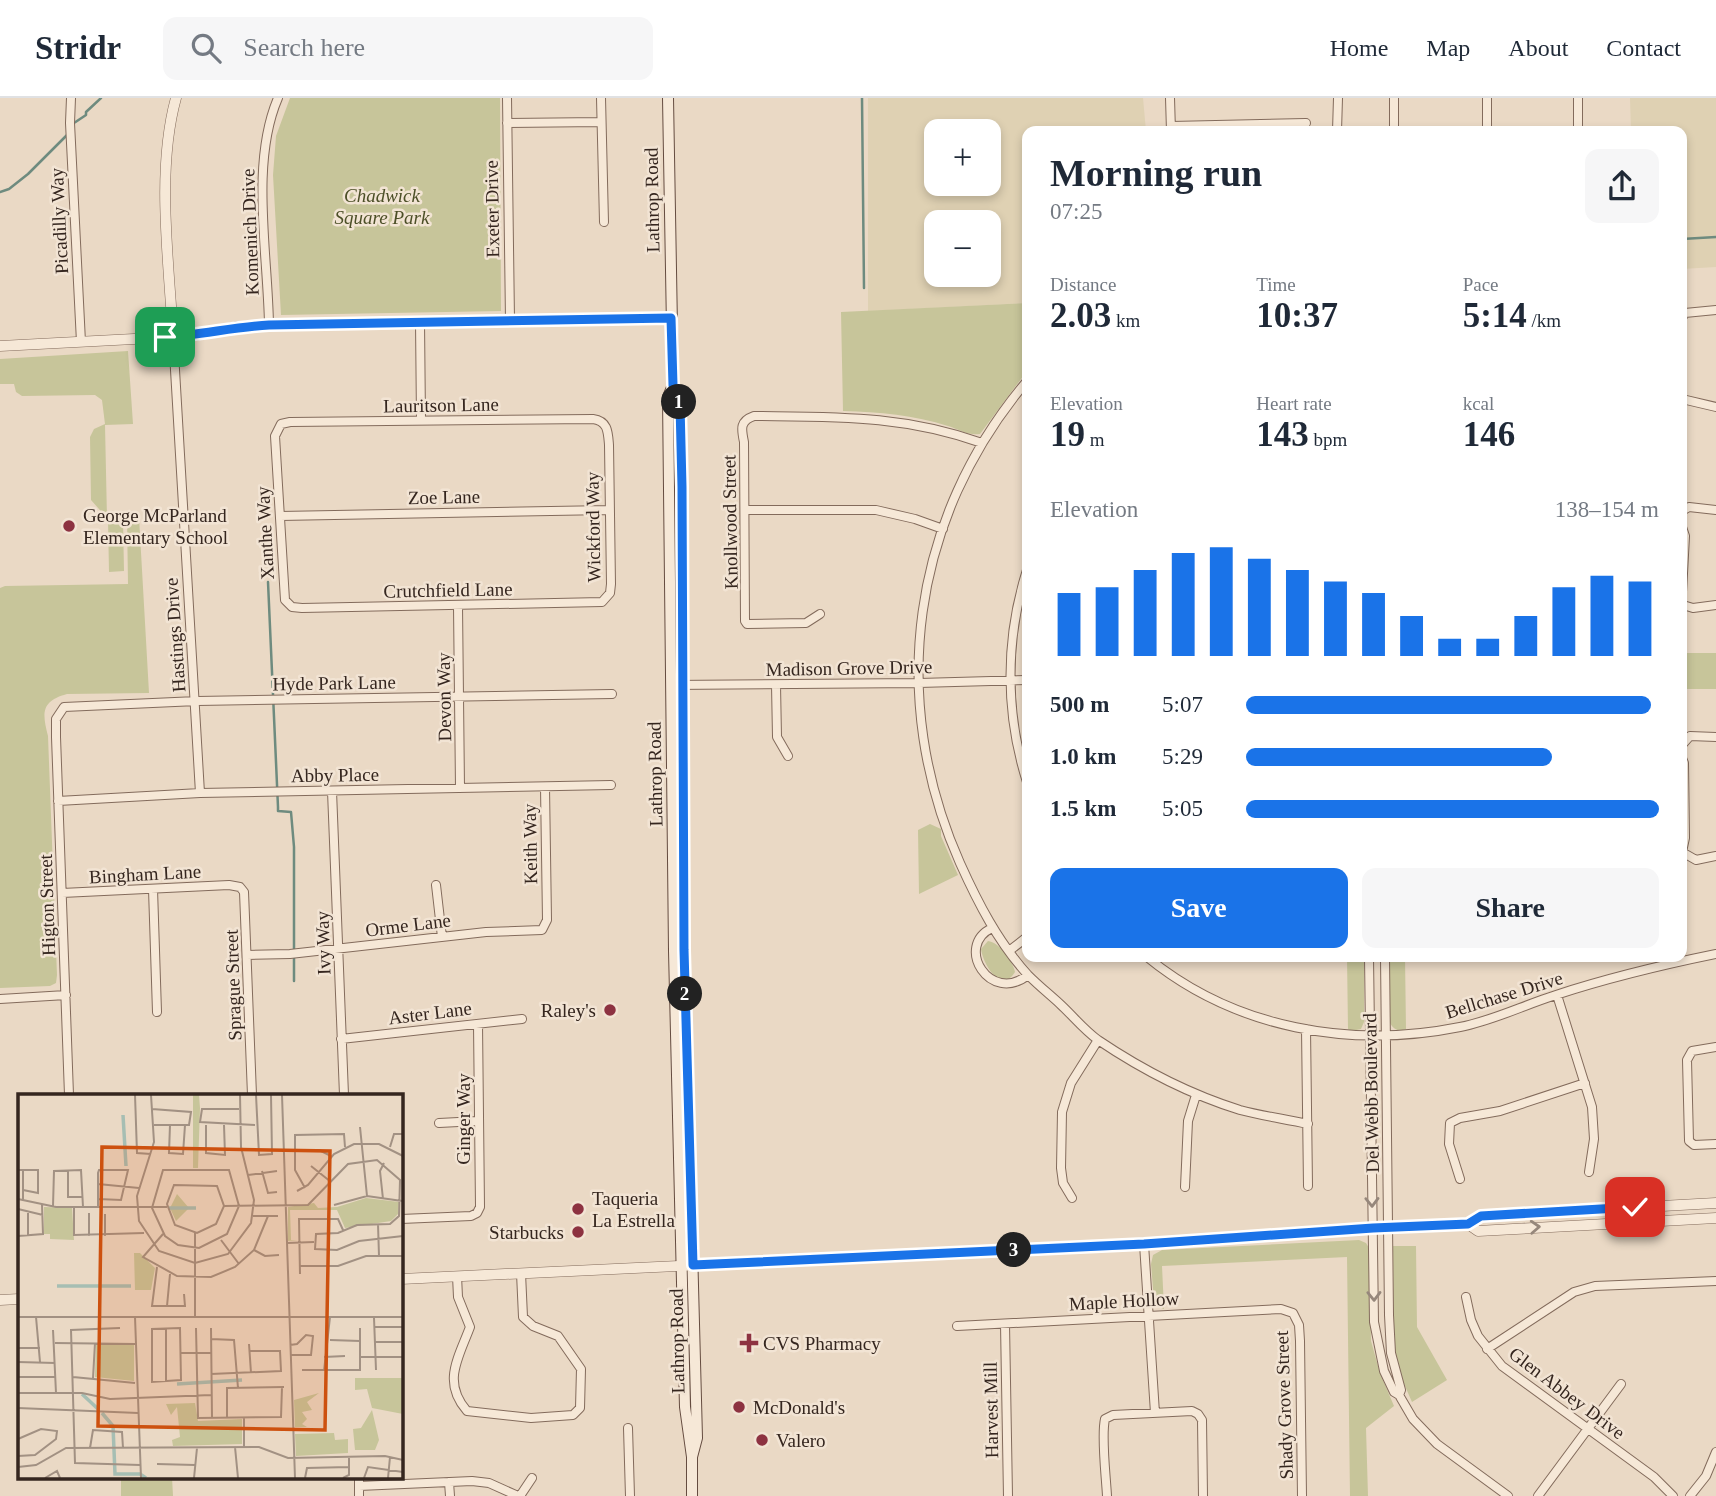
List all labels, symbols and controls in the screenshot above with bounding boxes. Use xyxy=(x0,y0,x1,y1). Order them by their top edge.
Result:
search box xyxy=(163,17,653,80)
icon: search xyxy=(187,29,225,67)
text: Stridr xyxy=(35,30,121,66)
text: Search here xyxy=(243,33,365,62)
text: Home xyxy=(1330,35,1388,61)
text: Map xyxy=(1426,35,1470,61)
text: About xyxy=(1508,35,1568,61)
text: Contact xyxy=(1606,35,1681,61)
map controls xyxy=(924,119,1001,287)
button: + xyxy=(924,119,1001,196)
street label: Lathrop Road xyxy=(641,147,663,253)
button: share xyxy=(1585,149,1659,223)
text: Morning run xyxy=(1050,152,1262,194)
street label: Exeter Drive xyxy=(481,160,503,258)
street label: Picadilly Way xyxy=(46,167,72,275)
street label: Komenich Drive xyxy=(237,168,263,296)
park label: Chadwick Square Park xyxy=(335,185,430,228)
text: 07:25 xyxy=(1050,199,1102,224)
button: − xyxy=(924,210,1001,287)
text: Distance xyxy=(1050,274,1116,295)
text: Time xyxy=(1256,274,1296,295)
text: Pace xyxy=(1463,274,1499,295)
text: 2.03 xyxy=(1050,296,1111,335)
text: 10:37 xyxy=(1256,296,1338,335)
text: 5:14 xyxy=(1463,296,1527,335)
pin xyxy=(135,307,195,367)
text: km xyxy=(1111,310,1140,331)
text: /km xyxy=(1527,310,1561,331)
icon: arrive xyxy=(146,318,184,356)
pin: 1 xyxy=(662,384,696,420)
text: 1 xyxy=(674,391,683,412)
street label: Lauritson Lane xyxy=(383,393,499,417)
text: Elevation xyxy=(1050,393,1123,414)
text: Heart rate xyxy=(1256,393,1332,414)
text: kcal xyxy=(1463,393,1494,414)
text: 19 xyxy=(1050,415,1085,454)
text: 143 xyxy=(1256,415,1309,454)
text: 146 xyxy=(1463,415,1515,454)
text: m xyxy=(1085,429,1105,450)
text: bpm xyxy=(1309,429,1347,450)
street label: Knollwood Street xyxy=(718,454,742,589)
street label: Wickford Way xyxy=(582,471,604,583)
street label: Xanthe Way xyxy=(252,485,278,580)
street label: Zoe Lane xyxy=(408,486,480,508)
text: Elevation xyxy=(1050,497,1138,522)
text: 138–154 m xyxy=(1555,497,1659,522)
place label: George McParland Elementary School xyxy=(83,505,228,548)
marker: George McParland Elementary School xyxy=(61,518,77,534)
street label: Hastings Drive xyxy=(161,577,189,693)
street label: Crutchfield Lane xyxy=(383,578,513,602)
street label: Devon Way xyxy=(433,652,455,742)
street label: Madison Grove Drive xyxy=(765,656,933,680)
street label: Hyde Park Lane xyxy=(272,671,396,695)
text: 500 m xyxy=(1050,692,1109,717)
text: 5:07 xyxy=(1162,692,1203,717)
street label: Lathrop Road xyxy=(644,721,666,827)
text: 1.0 km xyxy=(1050,744,1116,769)
text: 5:29 xyxy=(1162,744,1203,769)
street label: Abby Place xyxy=(291,764,379,786)
text: 1.5 km xyxy=(1050,796,1116,821)
text: 5:05 xyxy=(1162,796,1203,821)
street label: Keith Way xyxy=(519,803,541,885)
street label: Higton Street xyxy=(35,853,59,956)
street label: Bingham Lane xyxy=(88,861,202,887)
button: Save xyxy=(1050,868,1348,948)
button: Share xyxy=(1362,868,1659,948)
street label: Orme Lane xyxy=(364,909,452,941)
street label: Ivy Way xyxy=(311,910,335,975)
street label: Sprague Street xyxy=(221,928,245,1041)
street label: Bellchase Drive xyxy=(1443,967,1565,1023)
pin: 2 xyxy=(668,976,702,1012)
text: 2 xyxy=(680,983,689,1004)
street label: Aster Lane xyxy=(387,997,473,1029)
place label: Raley's xyxy=(541,1000,596,1021)
marker: Raley's xyxy=(602,1002,618,1018)
street label: Del Webb Boulevard xyxy=(1359,1013,1383,1173)
street label: Ginger Way xyxy=(453,1073,474,1165)
inset map xyxy=(18,1094,402,1478)
pin xyxy=(1605,1177,1665,1237)
place label: Taqueria La Estrella xyxy=(592,1188,675,1231)
icon: check xyxy=(1616,1188,1654,1226)
one-way arrow xyxy=(1365,1196,1380,1207)
marker: Taqueria La Estrella xyxy=(570,1201,586,1217)
one-way arrow xyxy=(1529,1220,1540,1235)
place label: Starbucks xyxy=(489,1222,564,1243)
marker: Starbucks xyxy=(570,1224,586,1240)
pin: 3 xyxy=(996,1232,1032,1268)
text: 3 xyxy=(1009,1239,1018,1260)
street label: Lathrop Road xyxy=(666,1288,688,1394)
street label: Maple Hollow xyxy=(1068,1288,1180,1314)
one-way arrow xyxy=(1366,1291,1381,1302)
street label: Shady Grove Street xyxy=(1271,1330,1297,1480)
place label: CVS Pharmacy xyxy=(763,1333,881,1354)
marker: CVS Pharmacy xyxy=(741,1335,757,1351)
street label: Glen Abbey Drive xyxy=(1505,1343,1629,1443)
street label: Harvest Mill xyxy=(980,1362,1002,1458)
place label: McDonald's xyxy=(753,1397,845,1418)
marker: McDonald's xyxy=(731,1399,747,1415)
place label: Valero xyxy=(776,1430,826,1451)
marker: Valero xyxy=(754,1432,770,1448)

